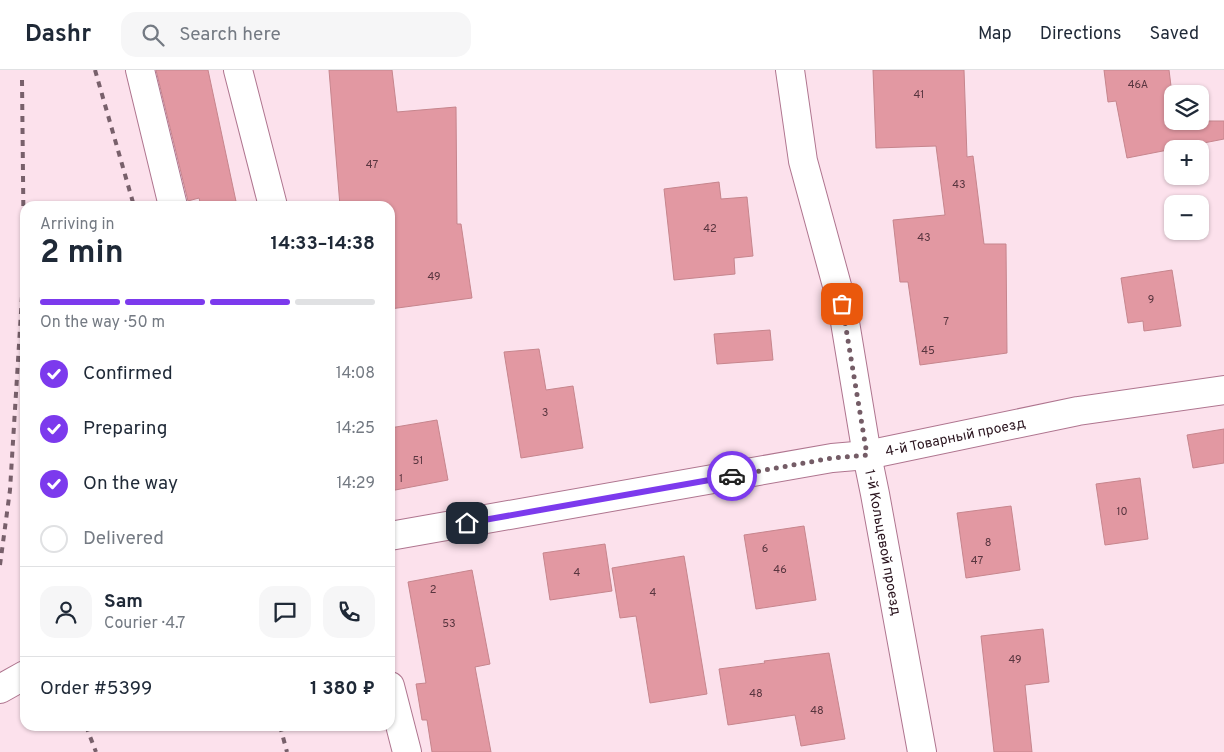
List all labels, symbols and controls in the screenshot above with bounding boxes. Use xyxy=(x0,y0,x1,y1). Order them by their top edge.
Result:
search box xyxy=(121,12,471,57)
text: Dashr xyxy=(25,20,91,50)
icon: search xyxy=(139,21,167,49)
text: Search here xyxy=(179,23,281,47)
text: Map xyxy=(978,23,1012,46)
text: Directions xyxy=(1040,23,1122,46)
text: Saved xyxy=(1150,23,1199,46)
house number: 46А xyxy=(1128,78,1148,92)
map controls xyxy=(1164,85,1209,240)
button: layers xyxy=(1164,85,1209,130)
house number: 41 xyxy=(914,88,924,102)
button: + xyxy=(1164,140,1209,185)
house number: 47 xyxy=(366,158,378,172)
house number: 43 xyxy=(952,178,966,192)
button: − xyxy=(1164,195,1209,240)
text: Arriving in xyxy=(40,215,115,235)
house number: 42 xyxy=(703,222,717,236)
house number: 43 xyxy=(917,231,931,245)
text: 14:33–14:38 xyxy=(271,232,375,256)
text: 2 min xyxy=(40,234,124,274)
house number: 49 xyxy=(427,270,441,284)
pin xyxy=(821,283,863,325)
icon: bag xyxy=(828,290,856,318)
house number: 9 xyxy=(1148,293,1154,307)
text: On the way · 50 m xyxy=(40,313,165,333)
house number: 7 xyxy=(943,315,949,329)
house number: 45 xyxy=(921,344,935,358)
icon: check xyxy=(40,360,68,388)
text: Confirmed xyxy=(83,362,173,386)
text: 14:08 xyxy=(336,364,375,384)
house number: 3 xyxy=(542,406,548,420)
icon: check xyxy=(40,415,68,443)
street label: 4-й Товарный проезд xyxy=(884,415,1027,461)
text: Preparing xyxy=(83,417,167,441)
text: 14:25 xyxy=(336,419,375,439)
courier xyxy=(707,451,757,501)
house number: 51 xyxy=(413,454,423,468)
icon: car xyxy=(718,462,746,490)
street label: 1-й Кольцевой проезд xyxy=(860,468,904,617)
icon: check xyxy=(40,470,68,498)
text: On the way xyxy=(83,472,178,496)
house number: 1 xyxy=(399,472,403,486)
text: 14:29 xyxy=(336,474,375,494)
pin xyxy=(446,502,488,544)
house number: 10 xyxy=(1116,505,1128,519)
icon: home xyxy=(453,509,481,537)
text: Delivered xyxy=(83,527,164,551)
house number: 8 xyxy=(985,536,991,550)
house number: 6 xyxy=(762,542,768,556)
house number: 47 xyxy=(971,554,983,568)
house number: 46 xyxy=(773,563,787,577)
house number: 4 xyxy=(574,566,581,580)
house number: 2 xyxy=(430,583,436,597)
button: person xyxy=(40,586,92,638)
button: chat xyxy=(259,586,311,638)
button: phone xyxy=(323,586,375,638)
house number: 4 xyxy=(650,586,657,600)
text: Sam xyxy=(104,590,143,614)
text: Courier · 4.7 xyxy=(104,614,185,634)
house number: 53 xyxy=(442,617,456,631)
house number: 49 xyxy=(1008,653,1022,667)
text: Order #5399 xyxy=(40,677,152,701)
text: 1 380 ₽ xyxy=(310,677,375,701)
house number: 48 xyxy=(749,687,763,701)
house number: 48 xyxy=(810,704,824,718)

